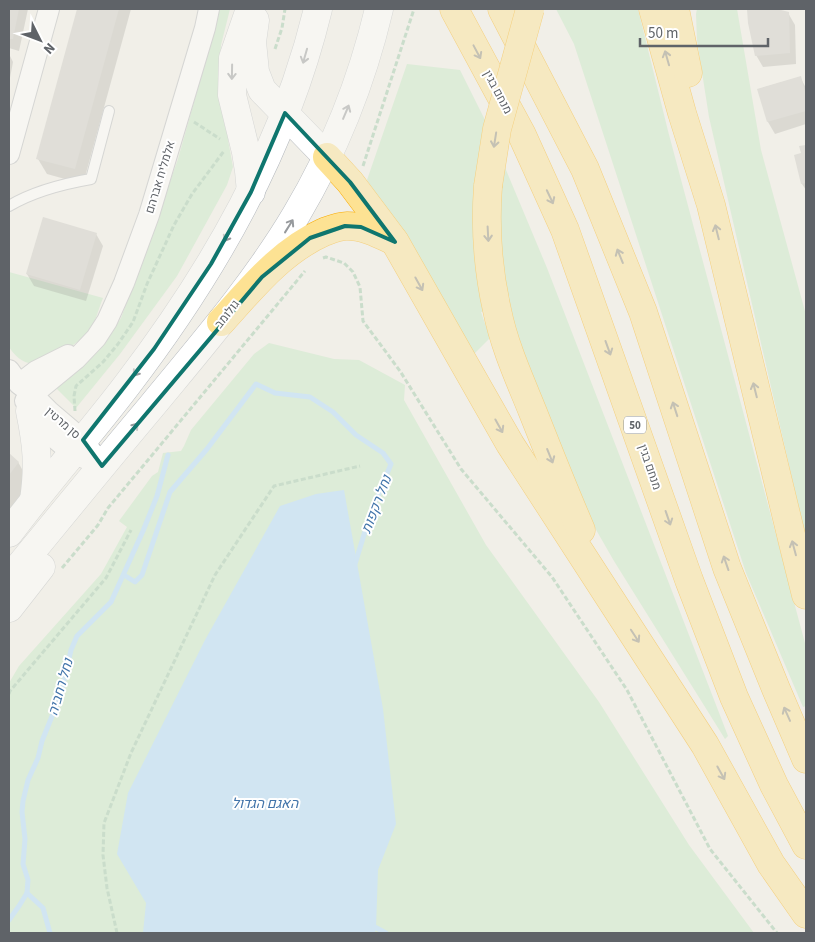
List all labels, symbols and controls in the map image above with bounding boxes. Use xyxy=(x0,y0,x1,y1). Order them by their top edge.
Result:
north arrow xyxy=(15,15,65,65)
scale bar xyxy=(640,15,768,47)
text: 50 m xyxy=(648,23,678,44)
text: N xyxy=(38,38,59,58)
one-way arrow xyxy=(472,44,482,58)
one-way arrow xyxy=(300,47,309,63)
one-way arrow xyxy=(661,50,671,66)
one-way arrow xyxy=(228,64,237,80)
street label: מנחם בגין xyxy=(479,67,516,117)
one-way arrow xyxy=(342,105,351,120)
one-way arrow xyxy=(490,132,500,148)
street label: אלמליח אברהם xyxy=(141,138,180,216)
one-way arrow xyxy=(546,189,555,204)
one-way arrow xyxy=(285,219,295,233)
one-way arrow xyxy=(712,224,721,240)
one-way arrow xyxy=(483,226,492,242)
one-way arrow xyxy=(222,227,232,241)
one-way arrow xyxy=(615,249,625,264)
one-way arrow xyxy=(414,277,424,292)
street label: גולומב xyxy=(211,296,244,332)
one-way arrow xyxy=(604,340,613,356)
one-way arrow xyxy=(133,363,143,377)
one-way arrow xyxy=(750,382,760,398)
one-way arrow xyxy=(670,402,679,417)
street label: סן מרטין xyxy=(41,403,84,443)
road number: 50 xyxy=(624,416,646,434)
one-way arrow xyxy=(494,418,504,433)
one-way arrow xyxy=(127,422,138,435)
street label: מנחם בגין xyxy=(634,442,665,492)
one-way arrow xyxy=(547,449,556,464)
water label: נחל רקפות xyxy=(357,472,397,536)
one-way arrow xyxy=(663,510,673,526)
one-way arrow xyxy=(789,540,798,556)
one-way arrow xyxy=(721,556,730,572)
one-way arrow xyxy=(630,628,640,642)
water label: נחל רחביה xyxy=(43,655,79,718)
one-way arrow xyxy=(781,707,791,722)
one-way arrow xyxy=(716,766,726,781)
water label: האגם הגדול xyxy=(232,794,299,814)

